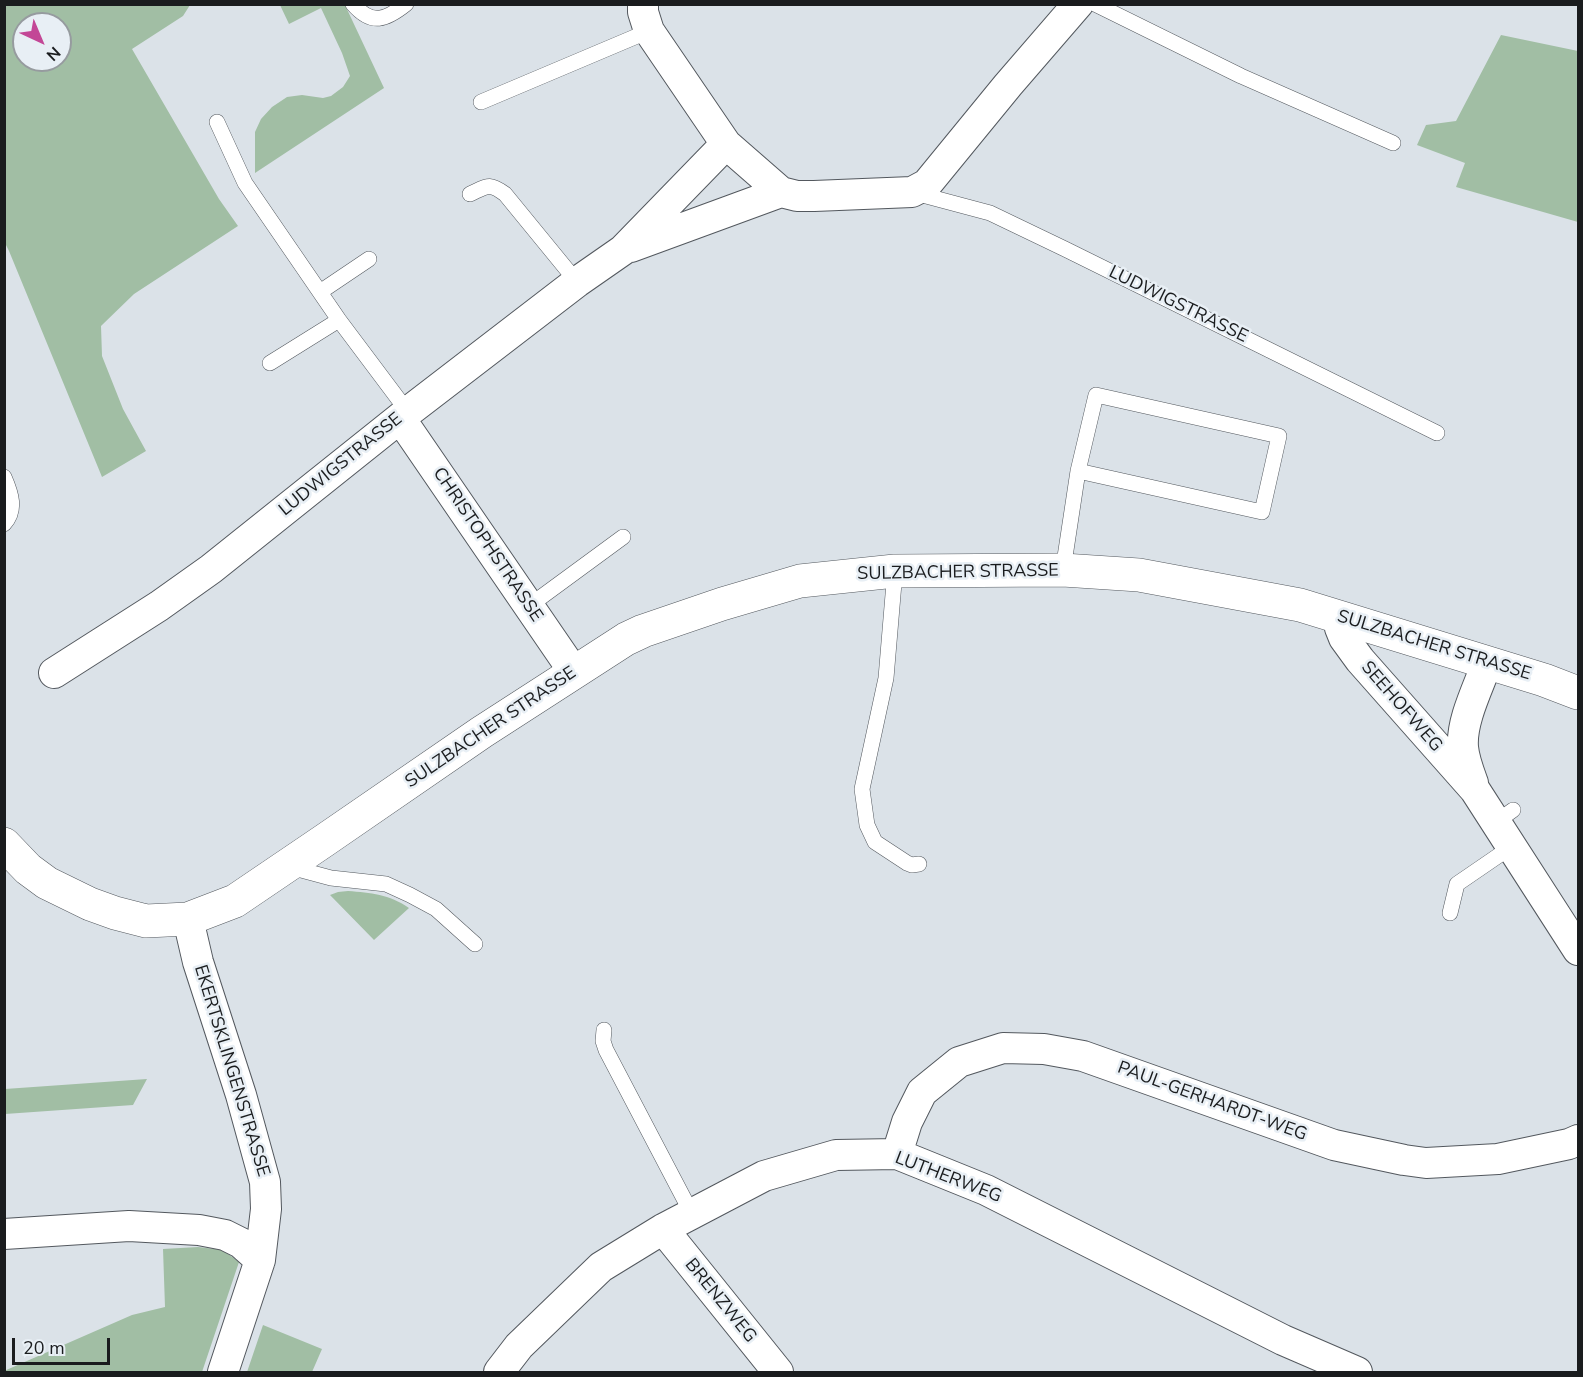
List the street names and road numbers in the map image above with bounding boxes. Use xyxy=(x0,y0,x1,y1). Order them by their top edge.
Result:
street label: LUDWIGSTRASSE xyxy=(1105,262,1251,348)
street label: LUDWIGSTRASSE xyxy=(275,409,407,521)
street label: CHRISTOPHSTRASSE xyxy=(427,464,547,626)
street label: SULZBACHER STRASSE xyxy=(857,560,1059,586)
street label: SULZBACHER STRASSE xyxy=(1334,606,1534,686)
street label: SEEHOFWEG xyxy=(1356,657,1446,757)
street label: SULZBACHER STRASSE xyxy=(401,663,581,793)
street label: EKERTSKLINGENSTRASSE xyxy=(188,962,274,1180)
street label: PAUL-GERHARDT-WEG xyxy=(1114,1058,1310,1146)
street label: LUTHERWEG xyxy=(892,1148,1004,1208)
street label: BRENZWEG xyxy=(680,1255,760,1347)

